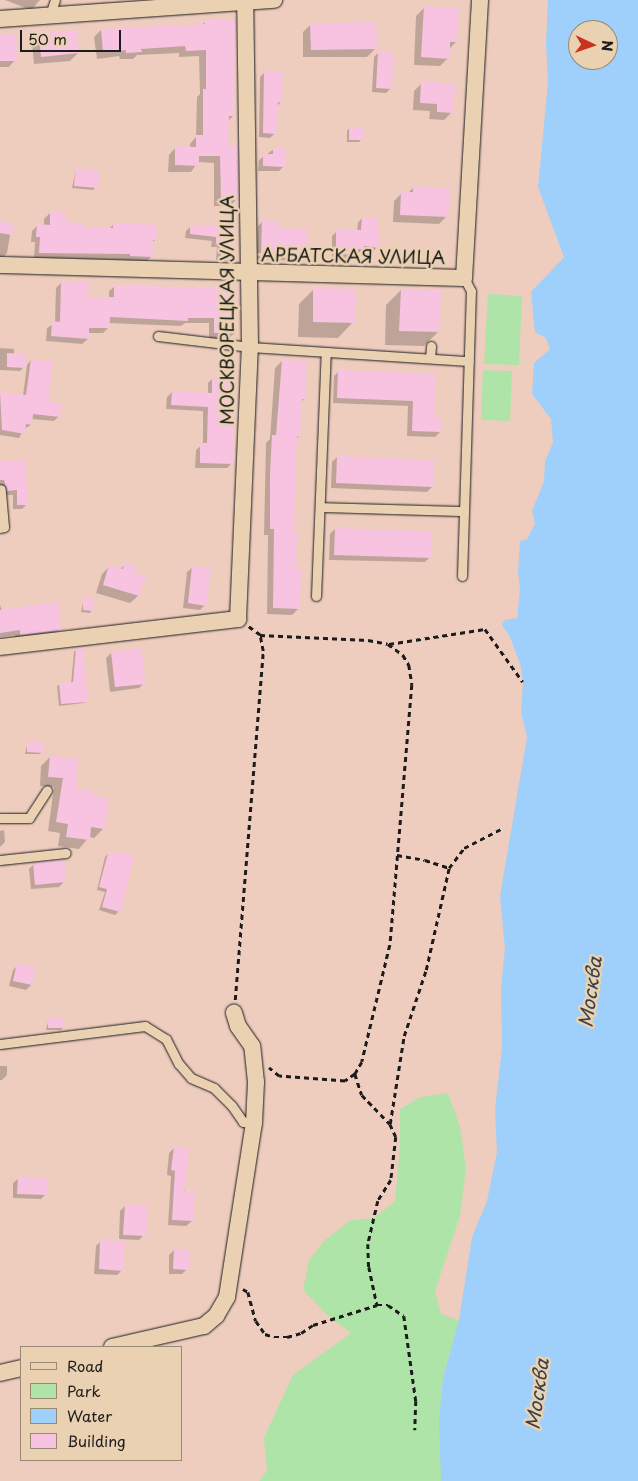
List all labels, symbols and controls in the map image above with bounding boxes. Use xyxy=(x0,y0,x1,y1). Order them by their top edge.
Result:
scale bar xyxy=(22,20,124,52)
north arrow xyxy=(568,20,618,70)
text: 50 m xyxy=(28,27,67,50)
text: N xyxy=(597,40,618,52)
street label: МОСКВОРЕЦКАЯ УЛИЦА xyxy=(216,195,238,425)
street label: АРБАТСКАЯ УЛИЦА xyxy=(261,244,445,268)
water label: Москва xyxy=(574,955,606,1029)
legend xyxy=(20,1346,182,1461)
text: Road xyxy=(67,1354,103,1377)
water label: Москва xyxy=(521,1357,553,1431)
text: Park xyxy=(67,1379,101,1402)
text: Water xyxy=(67,1404,112,1427)
text: Building xyxy=(67,1429,126,1452)

